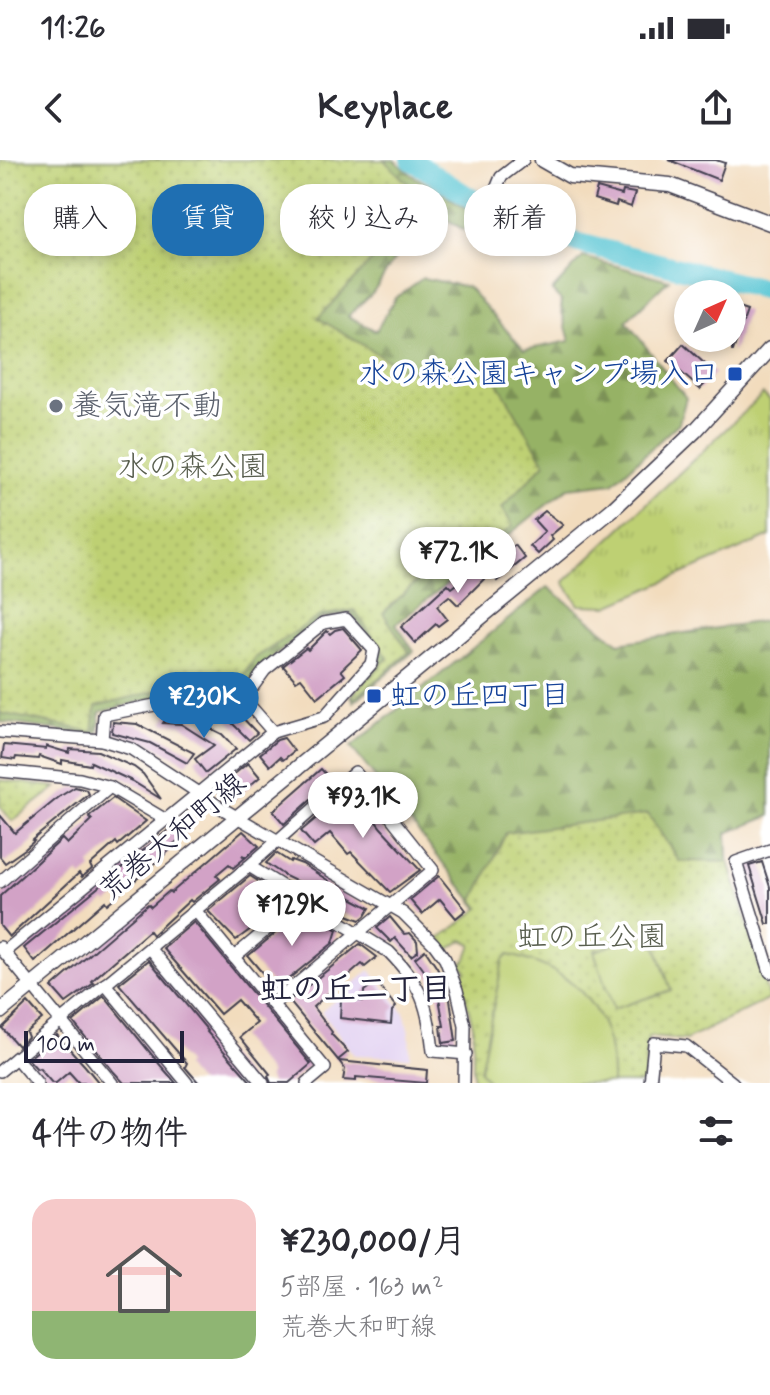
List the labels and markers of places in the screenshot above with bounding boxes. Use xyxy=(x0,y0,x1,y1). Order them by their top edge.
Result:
place label: 水の森公園キャンプ場入口 xyxy=(359,355,719,394)
marker: 水の森公園キャンプ場入口 xyxy=(726,365,744,383)
place label: 養気滝不動 xyxy=(72,387,222,426)
marker: 養気滝不動 xyxy=(47,397,65,415)
pin: ¥72.1K xyxy=(393,527,523,595)
pin: ¥230K xyxy=(148,672,260,740)
place label: 虹の丘四丁目 xyxy=(390,677,570,716)
marker: 虹の丘四丁目 xyxy=(365,687,383,705)
pin: ¥93.1K xyxy=(298,772,428,840)
pin: ¥129K xyxy=(236,880,348,948)

